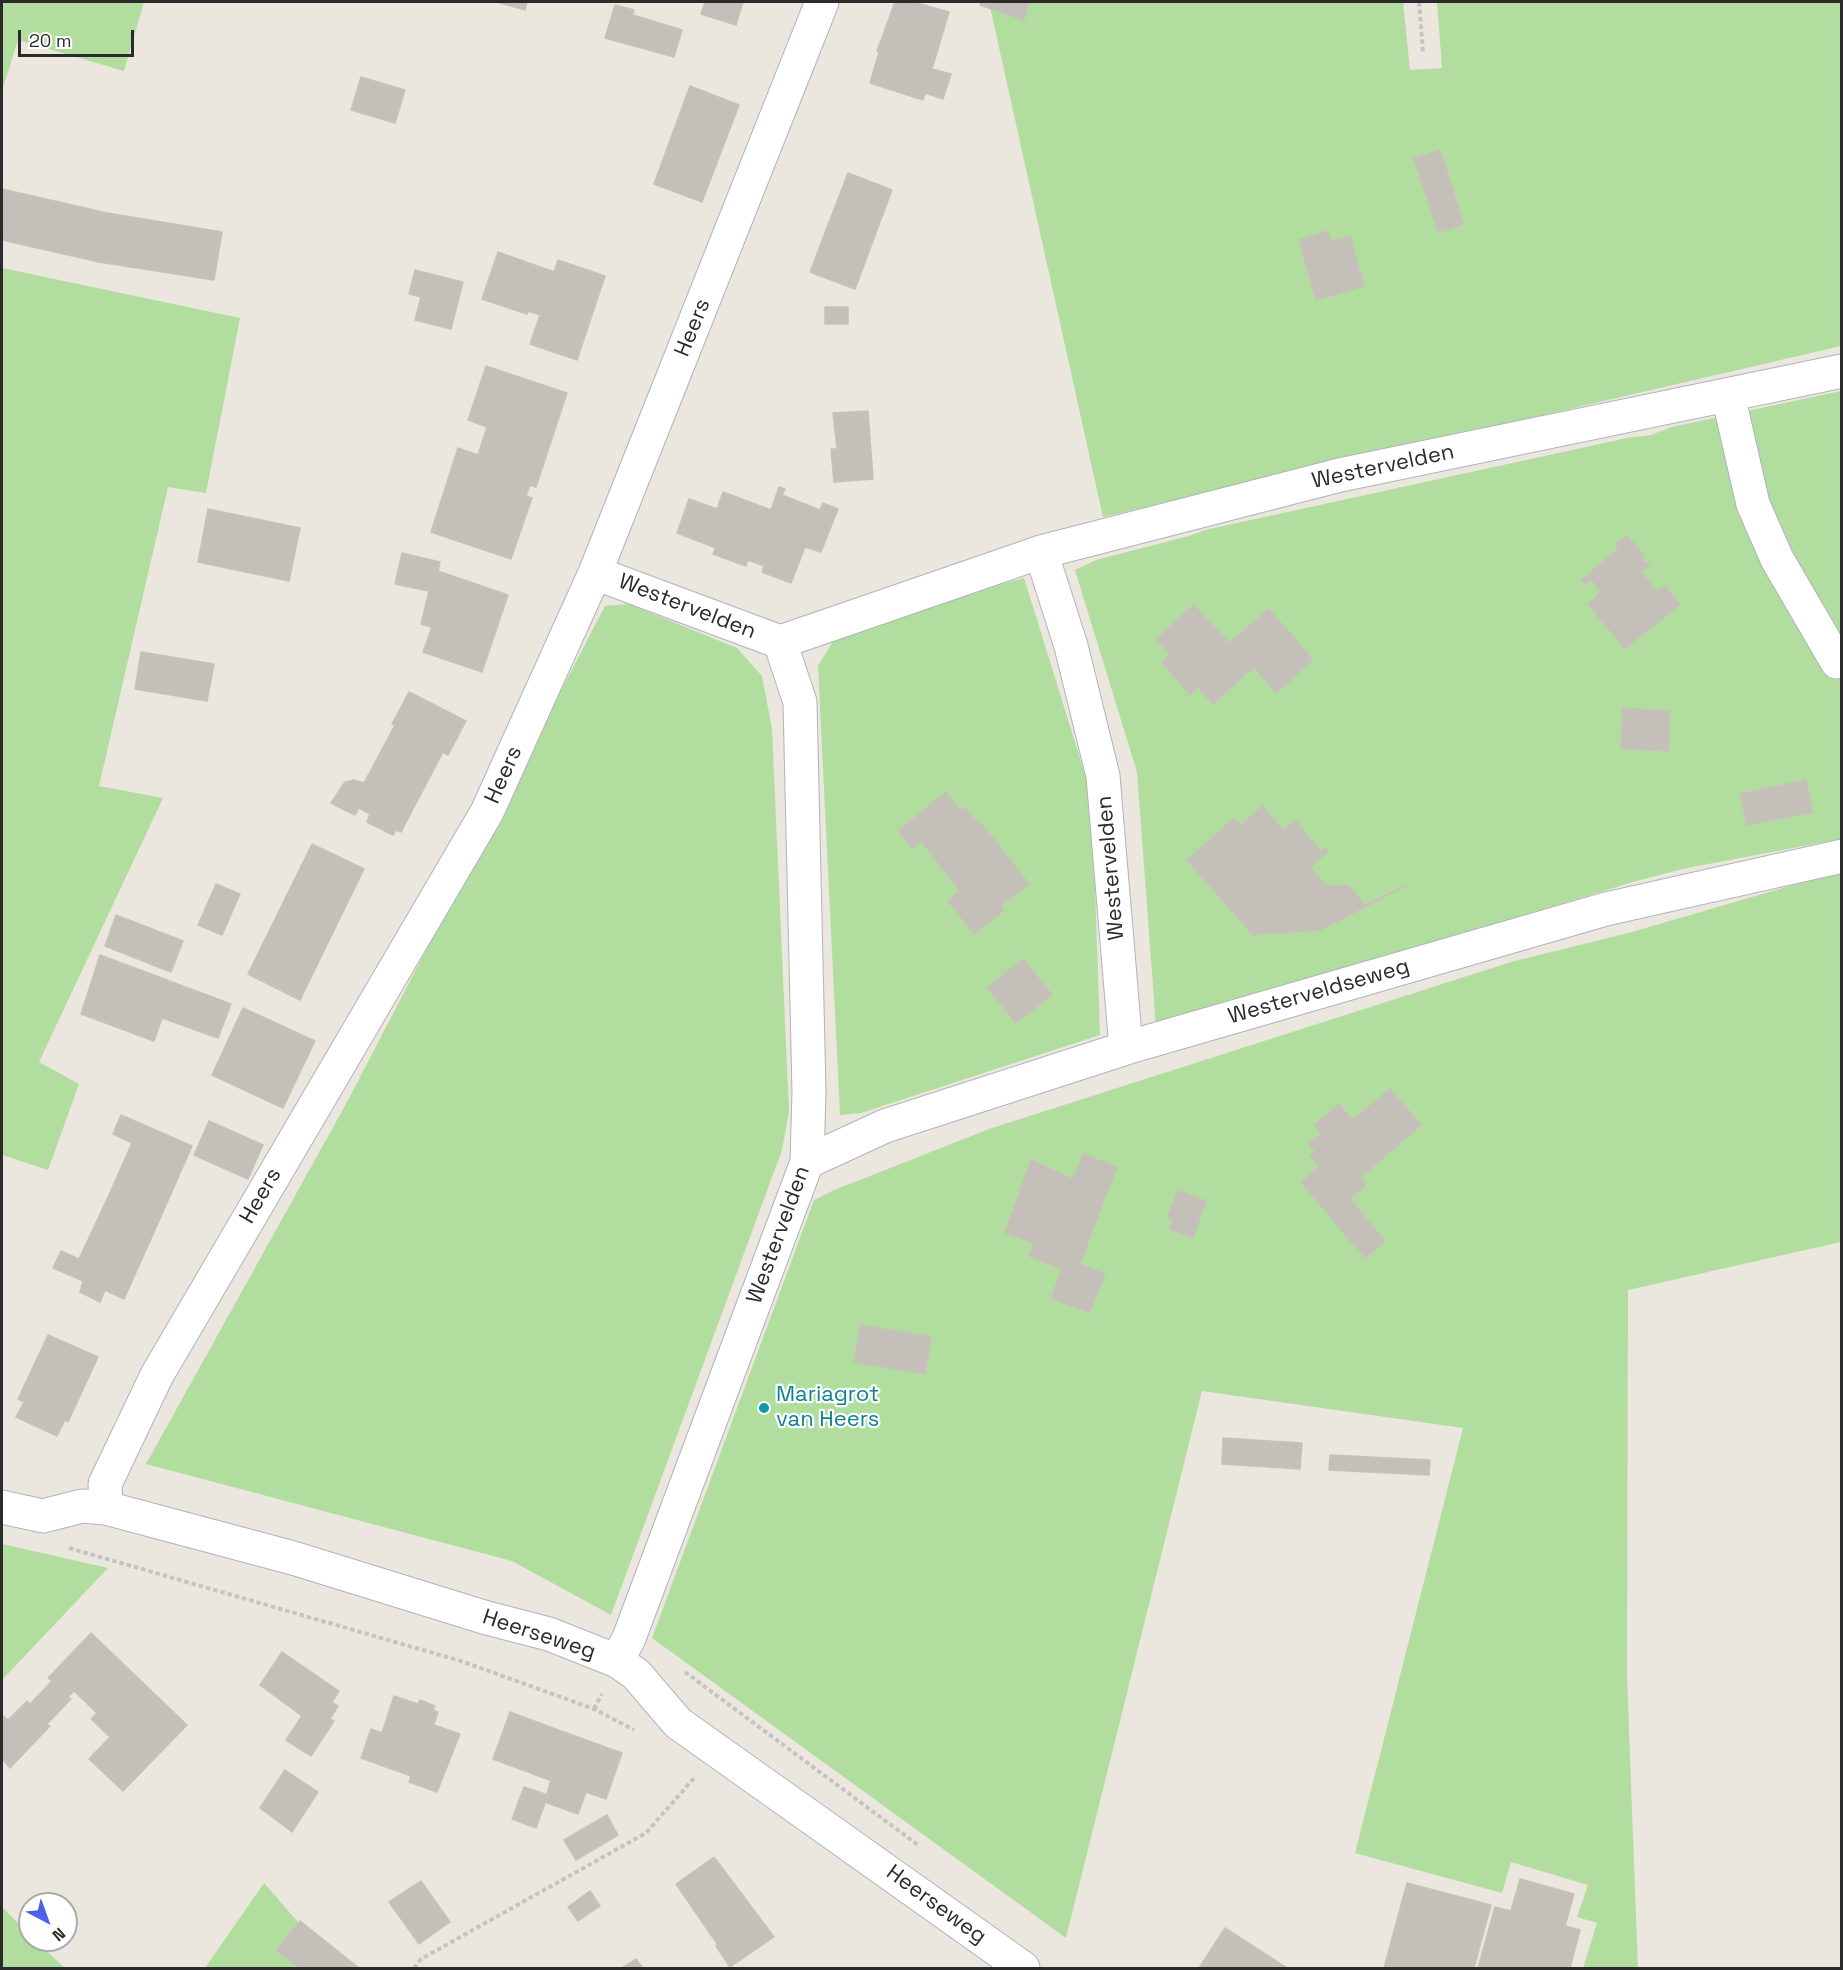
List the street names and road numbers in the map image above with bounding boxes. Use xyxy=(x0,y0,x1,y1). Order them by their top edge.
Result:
street label: Heers xyxy=(669,295,717,361)
street label: Westervelden xyxy=(1309,439,1457,495)
street label: Westervelden xyxy=(615,569,759,645)
street label: Heers xyxy=(480,742,528,808)
street label: Westervelden xyxy=(1092,795,1130,941)
street label: Westerveldseweg xyxy=(1225,953,1413,1031)
street label: Westervelden xyxy=(742,1162,816,1308)
street label: Heers xyxy=(235,1163,287,1229)
street label: Heerseweg xyxy=(479,1604,599,1666)
street label: Heerseweg xyxy=(881,1860,991,1950)

